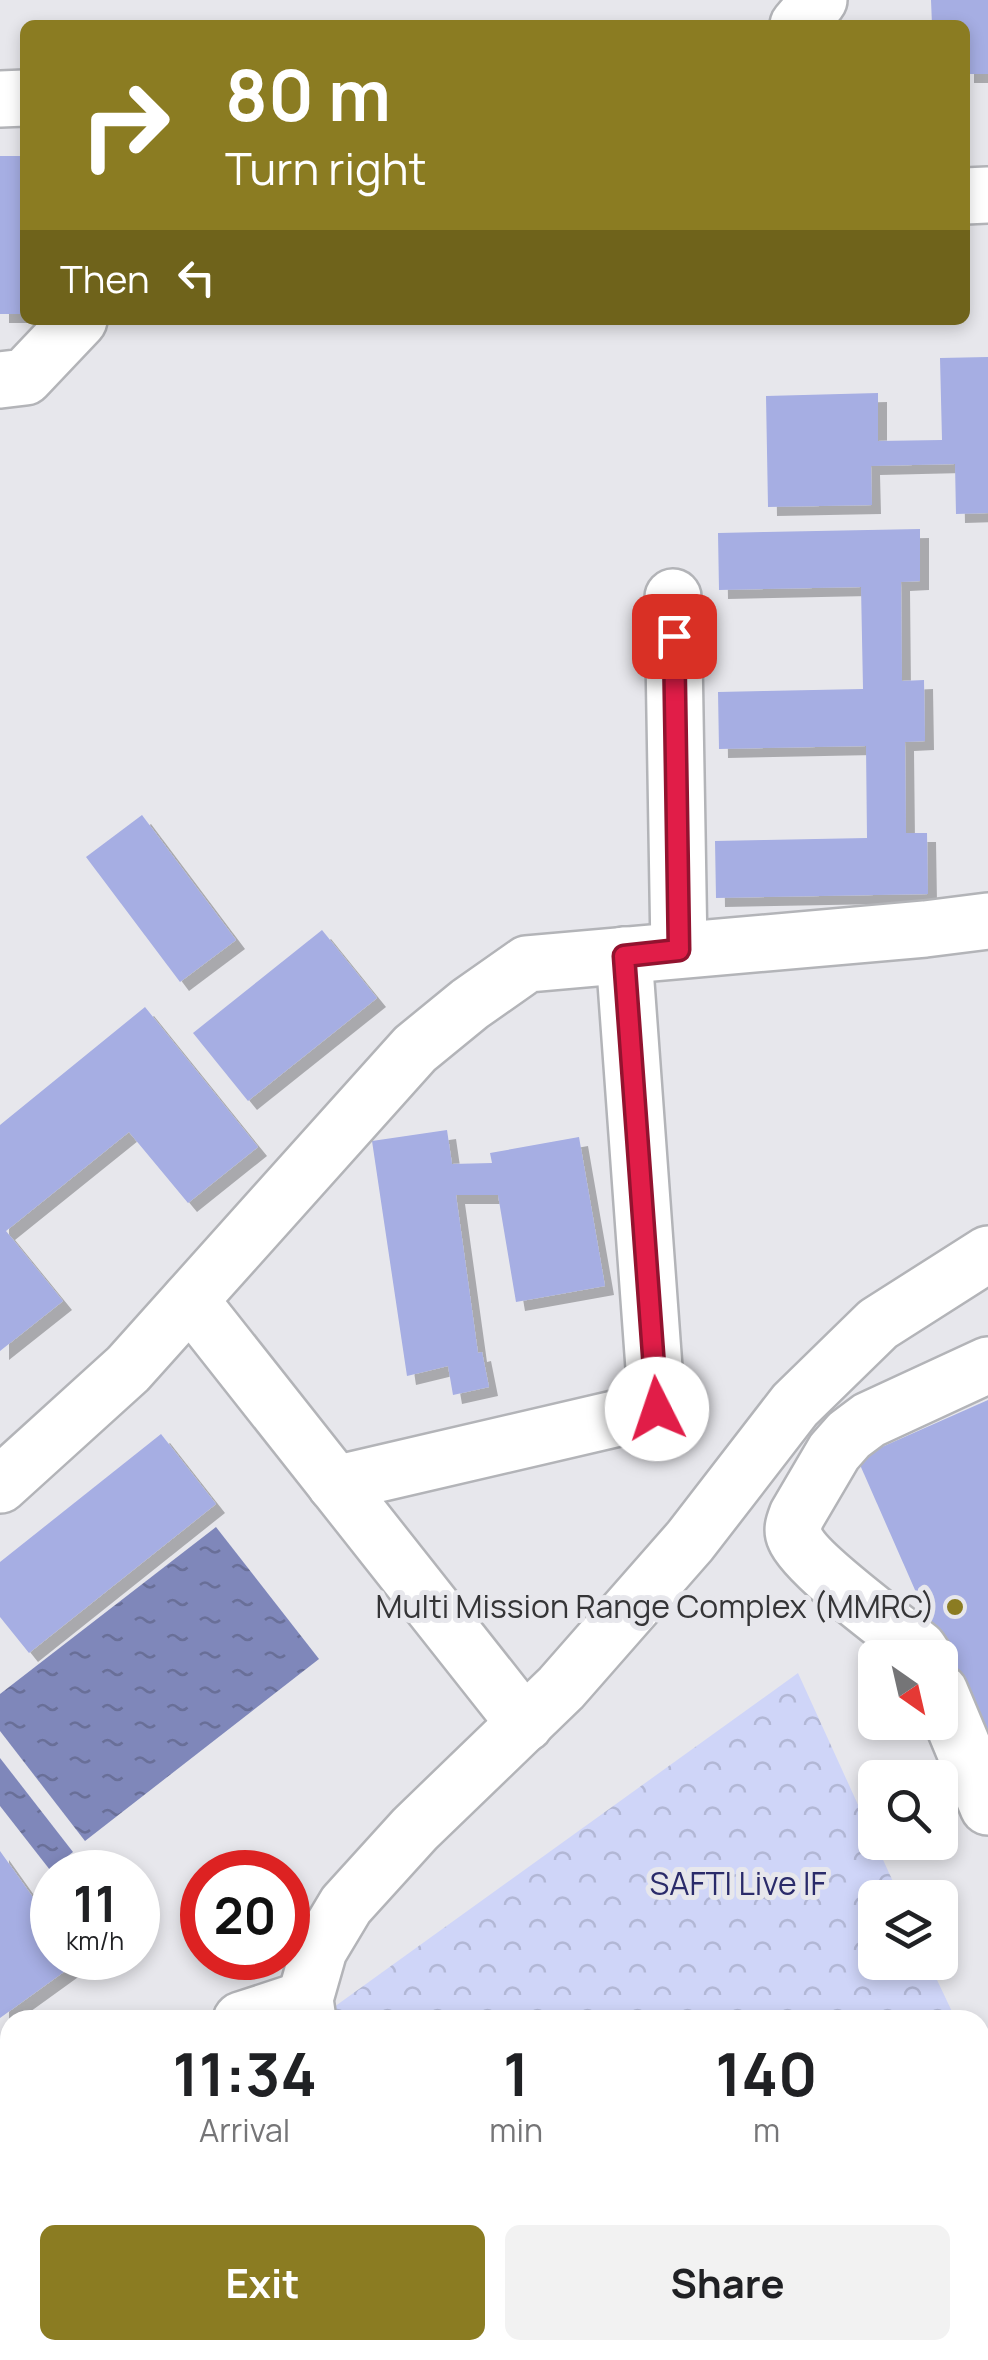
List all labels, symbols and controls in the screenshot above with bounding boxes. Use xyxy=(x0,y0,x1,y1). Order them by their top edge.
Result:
text: 80 m xyxy=(225,46,391,142)
icon: right xyxy=(60,60,190,190)
text: Turn right xyxy=(225,137,426,199)
icon: left xyxy=(169,250,224,305)
text: Then xyxy=(60,252,149,304)
pin xyxy=(632,594,717,679)
icon: arrive xyxy=(647,609,702,664)
position arrow xyxy=(605,1357,709,1461)
place label: Multi Mission Range Complex (MMRC) xyxy=(376,1584,935,1628)
marker: Multi Mission Range Complex (MMRC) xyxy=(944,1596,966,1618)
north arrow xyxy=(858,1640,958,1740)
map controls xyxy=(858,1640,958,1980)
button: search xyxy=(858,1760,958,1860)
speed limit sign: 20 xyxy=(180,1850,310,1980)
park label: SAFTI Live IF xyxy=(649,1861,827,1905)
text: 11 xyxy=(73,1869,117,1937)
button: layers xyxy=(858,1880,958,1980)
text: km/h xyxy=(66,1923,124,1958)
text: 11:34 xyxy=(172,2032,317,2114)
text: 1 xyxy=(503,2032,529,2114)
text: 140 xyxy=(715,2032,818,2114)
text: Arrival xyxy=(199,2108,290,2152)
text: min xyxy=(489,2108,543,2152)
text: m xyxy=(753,2108,780,2152)
button: Exit xyxy=(40,2225,485,2340)
button: Share xyxy=(505,2225,950,2340)

